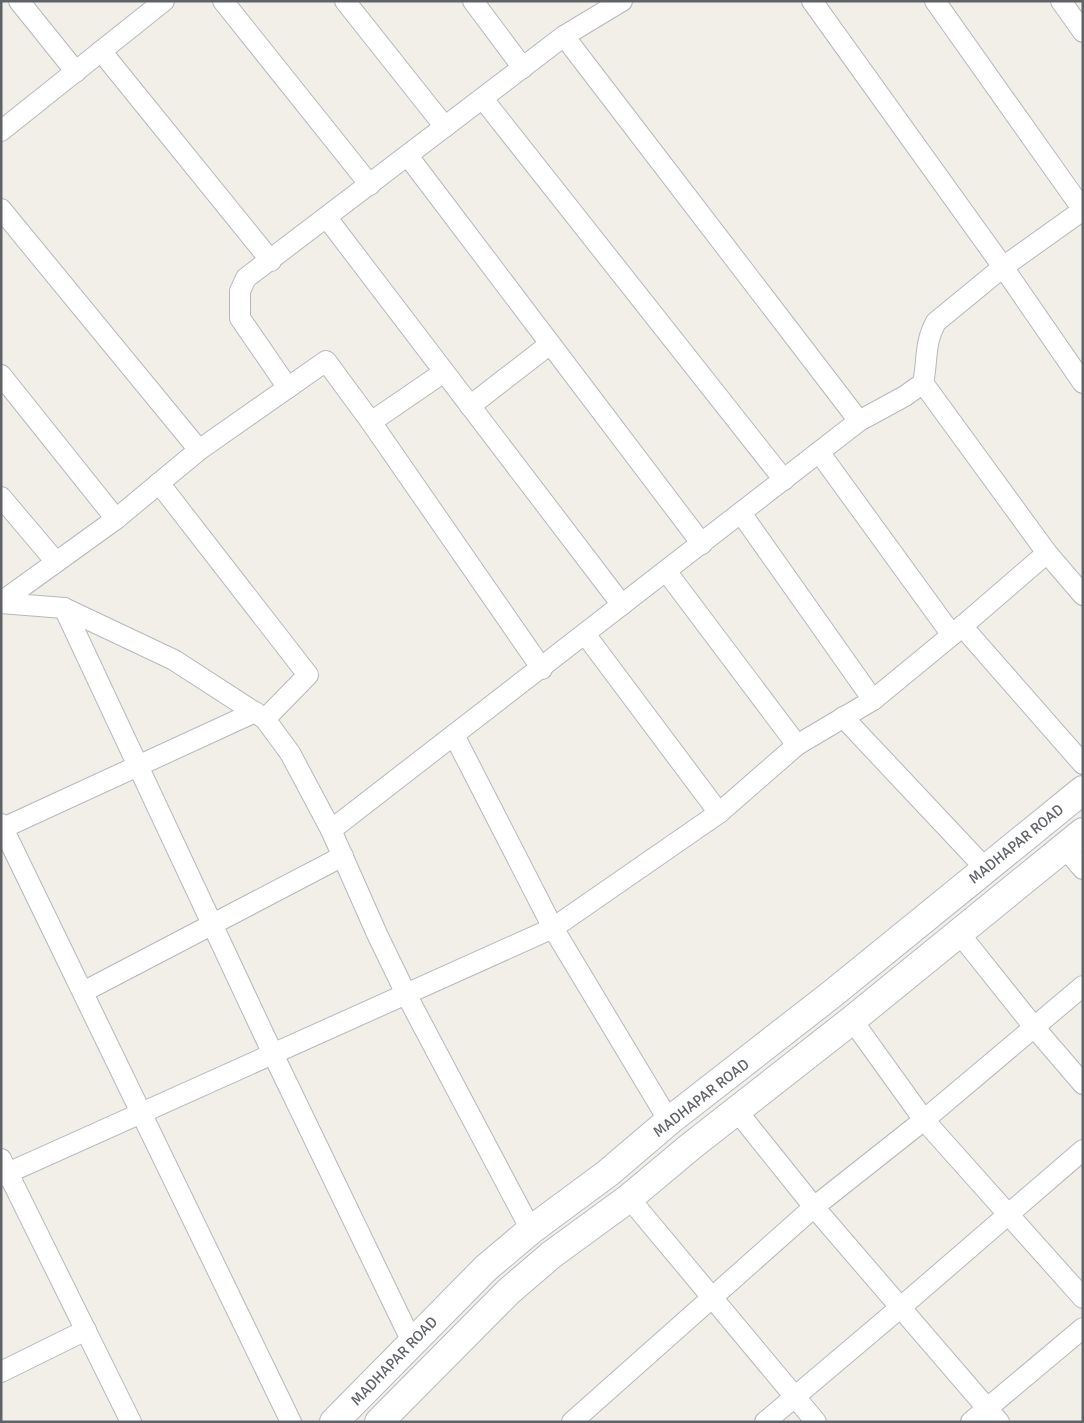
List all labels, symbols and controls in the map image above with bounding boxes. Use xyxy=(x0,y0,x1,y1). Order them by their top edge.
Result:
street label: MADHAPAR ROAD xyxy=(965,800,1067,888)
street label: MADHAPAR ROAD xyxy=(649,1055,753,1141)
street label: MADHAPAR ROAD xyxy=(347,1313,441,1409)

